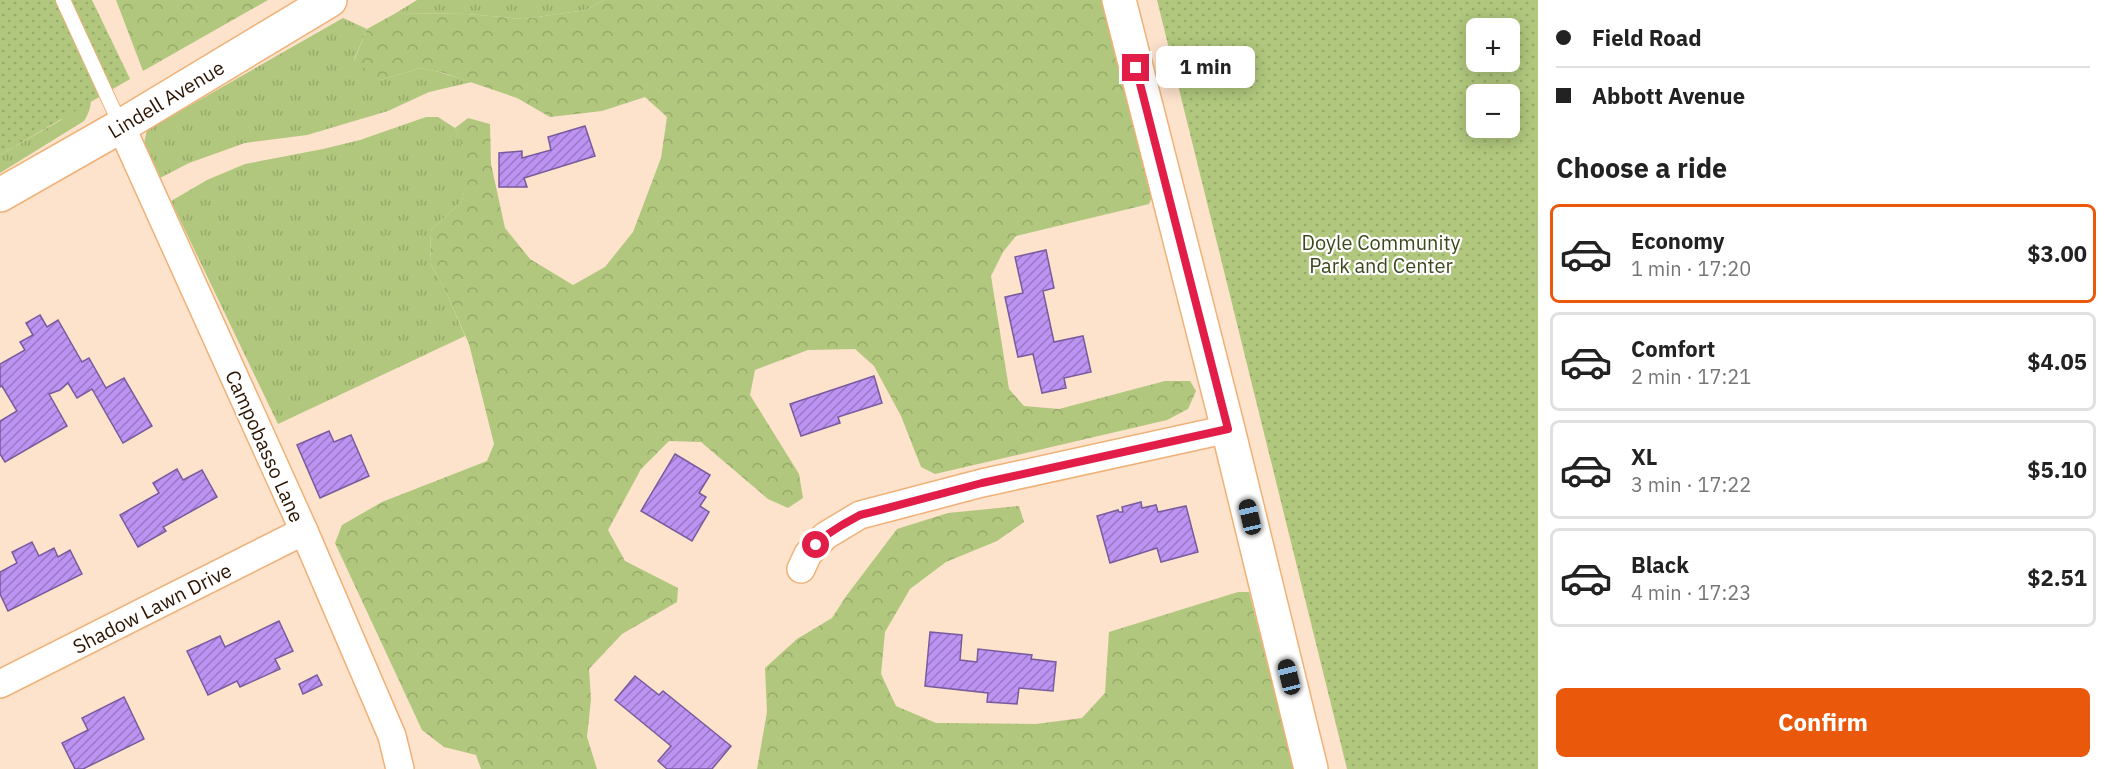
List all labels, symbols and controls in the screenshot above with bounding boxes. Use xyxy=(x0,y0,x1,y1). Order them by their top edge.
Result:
map controls xyxy=(1466,18,1520,138)
button: + xyxy=(1466,18,1520,72)
text: Field Road xyxy=(1592,23,1702,52)
callout: 1 min xyxy=(1157,47,1256,89)
text: 1 min xyxy=(1179,53,1232,80)
street label: Lindell Avenue xyxy=(103,54,229,144)
route end xyxy=(1122,54,1149,81)
text: Abbott Avenue xyxy=(1592,81,1745,110)
button: − xyxy=(1466,84,1520,138)
text: Choose a ride xyxy=(1556,150,1727,185)
text: Economy xyxy=(1631,226,1725,255)
icon: car xyxy=(1559,227,1613,281)
park label: Doyle Community Park and Center xyxy=(1302,229,1460,279)
text: $3.00 xyxy=(2027,239,2087,268)
text: 1 min · 17:20 xyxy=(1631,255,1751,282)
text: Comfort xyxy=(1631,334,1715,363)
icon: car xyxy=(1559,335,1613,389)
text: $4.05 xyxy=(2027,347,2087,376)
text: 2 min · 17:21 xyxy=(1631,363,1751,390)
street label: Campobasso Lane xyxy=(219,366,311,526)
text: XL xyxy=(1631,442,1657,471)
icon: car xyxy=(1559,443,1613,497)
text: $5.10 xyxy=(2027,455,2087,484)
text: 3 min · 17:22 xyxy=(1631,471,1751,498)
car xyxy=(1237,497,1263,537)
route start xyxy=(802,531,829,558)
text: Black xyxy=(1631,550,1689,579)
icon: car xyxy=(1559,551,1613,605)
street label: Shadow Lawn Drive xyxy=(68,556,236,660)
text: $2.51 xyxy=(2027,563,2087,592)
text: 4 min · 17:23 xyxy=(1631,579,1751,606)
car xyxy=(1276,657,1302,697)
button: Confirm xyxy=(1556,688,2090,757)

